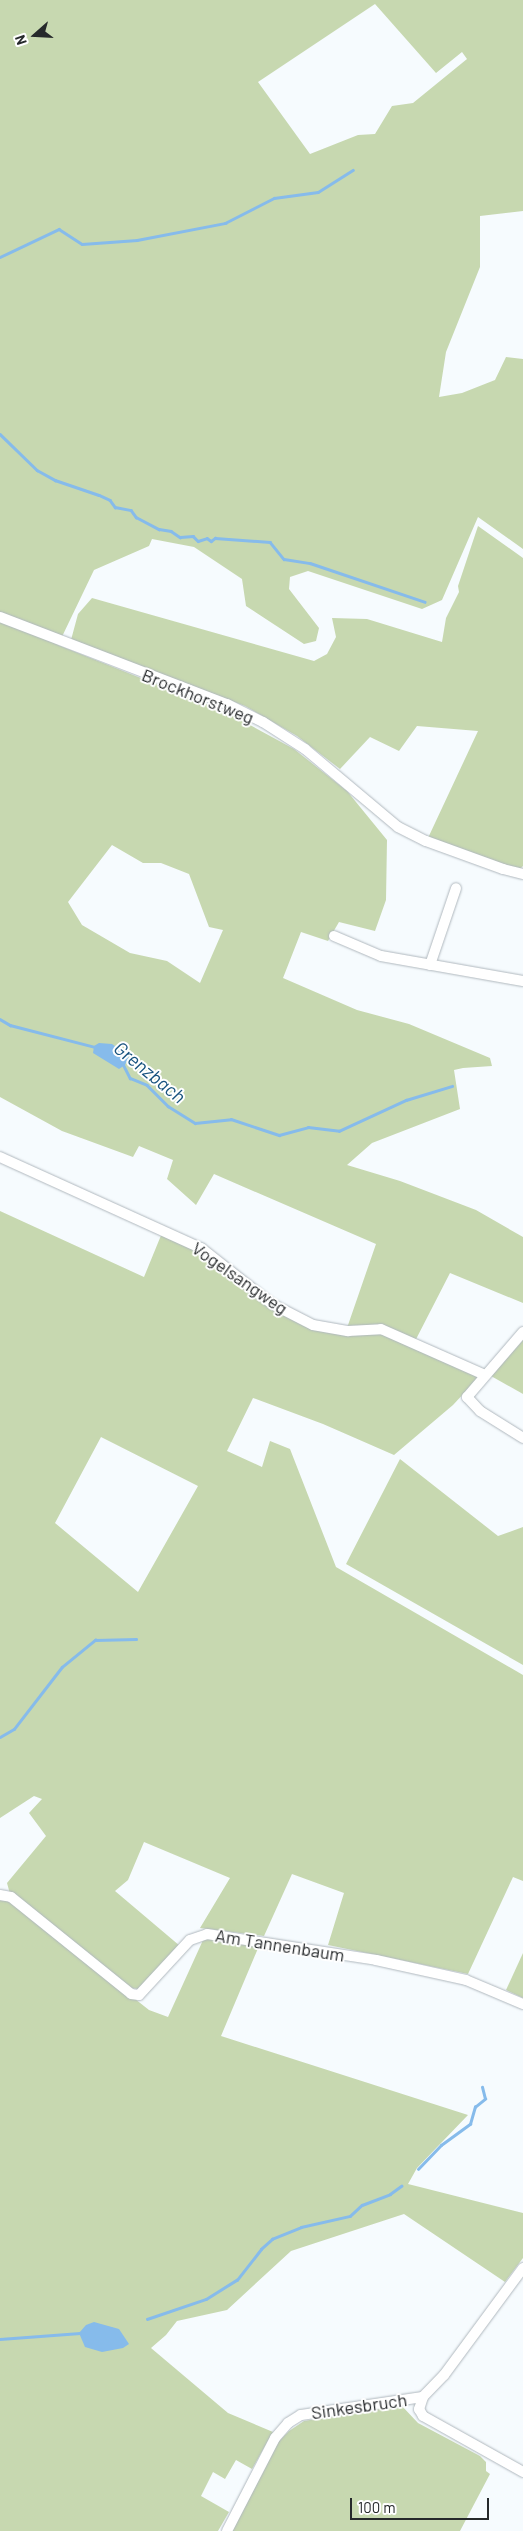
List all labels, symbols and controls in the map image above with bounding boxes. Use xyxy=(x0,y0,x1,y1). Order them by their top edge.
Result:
north arrow xyxy=(10,10,60,60)
text: N xyxy=(11,33,30,47)
street label: Brockhorstweg xyxy=(139,664,257,728)
water label: Grenzbach xyxy=(110,1036,190,1108)
street label: Vogelsangweg xyxy=(188,1237,292,1319)
street label: Am Tannenbaum xyxy=(214,1924,346,1966)
street label: Sinkesbruch xyxy=(310,2389,408,2423)
scale bar xyxy=(353,2488,492,2520)
text: 100 m xyxy=(358,2498,396,2516)

